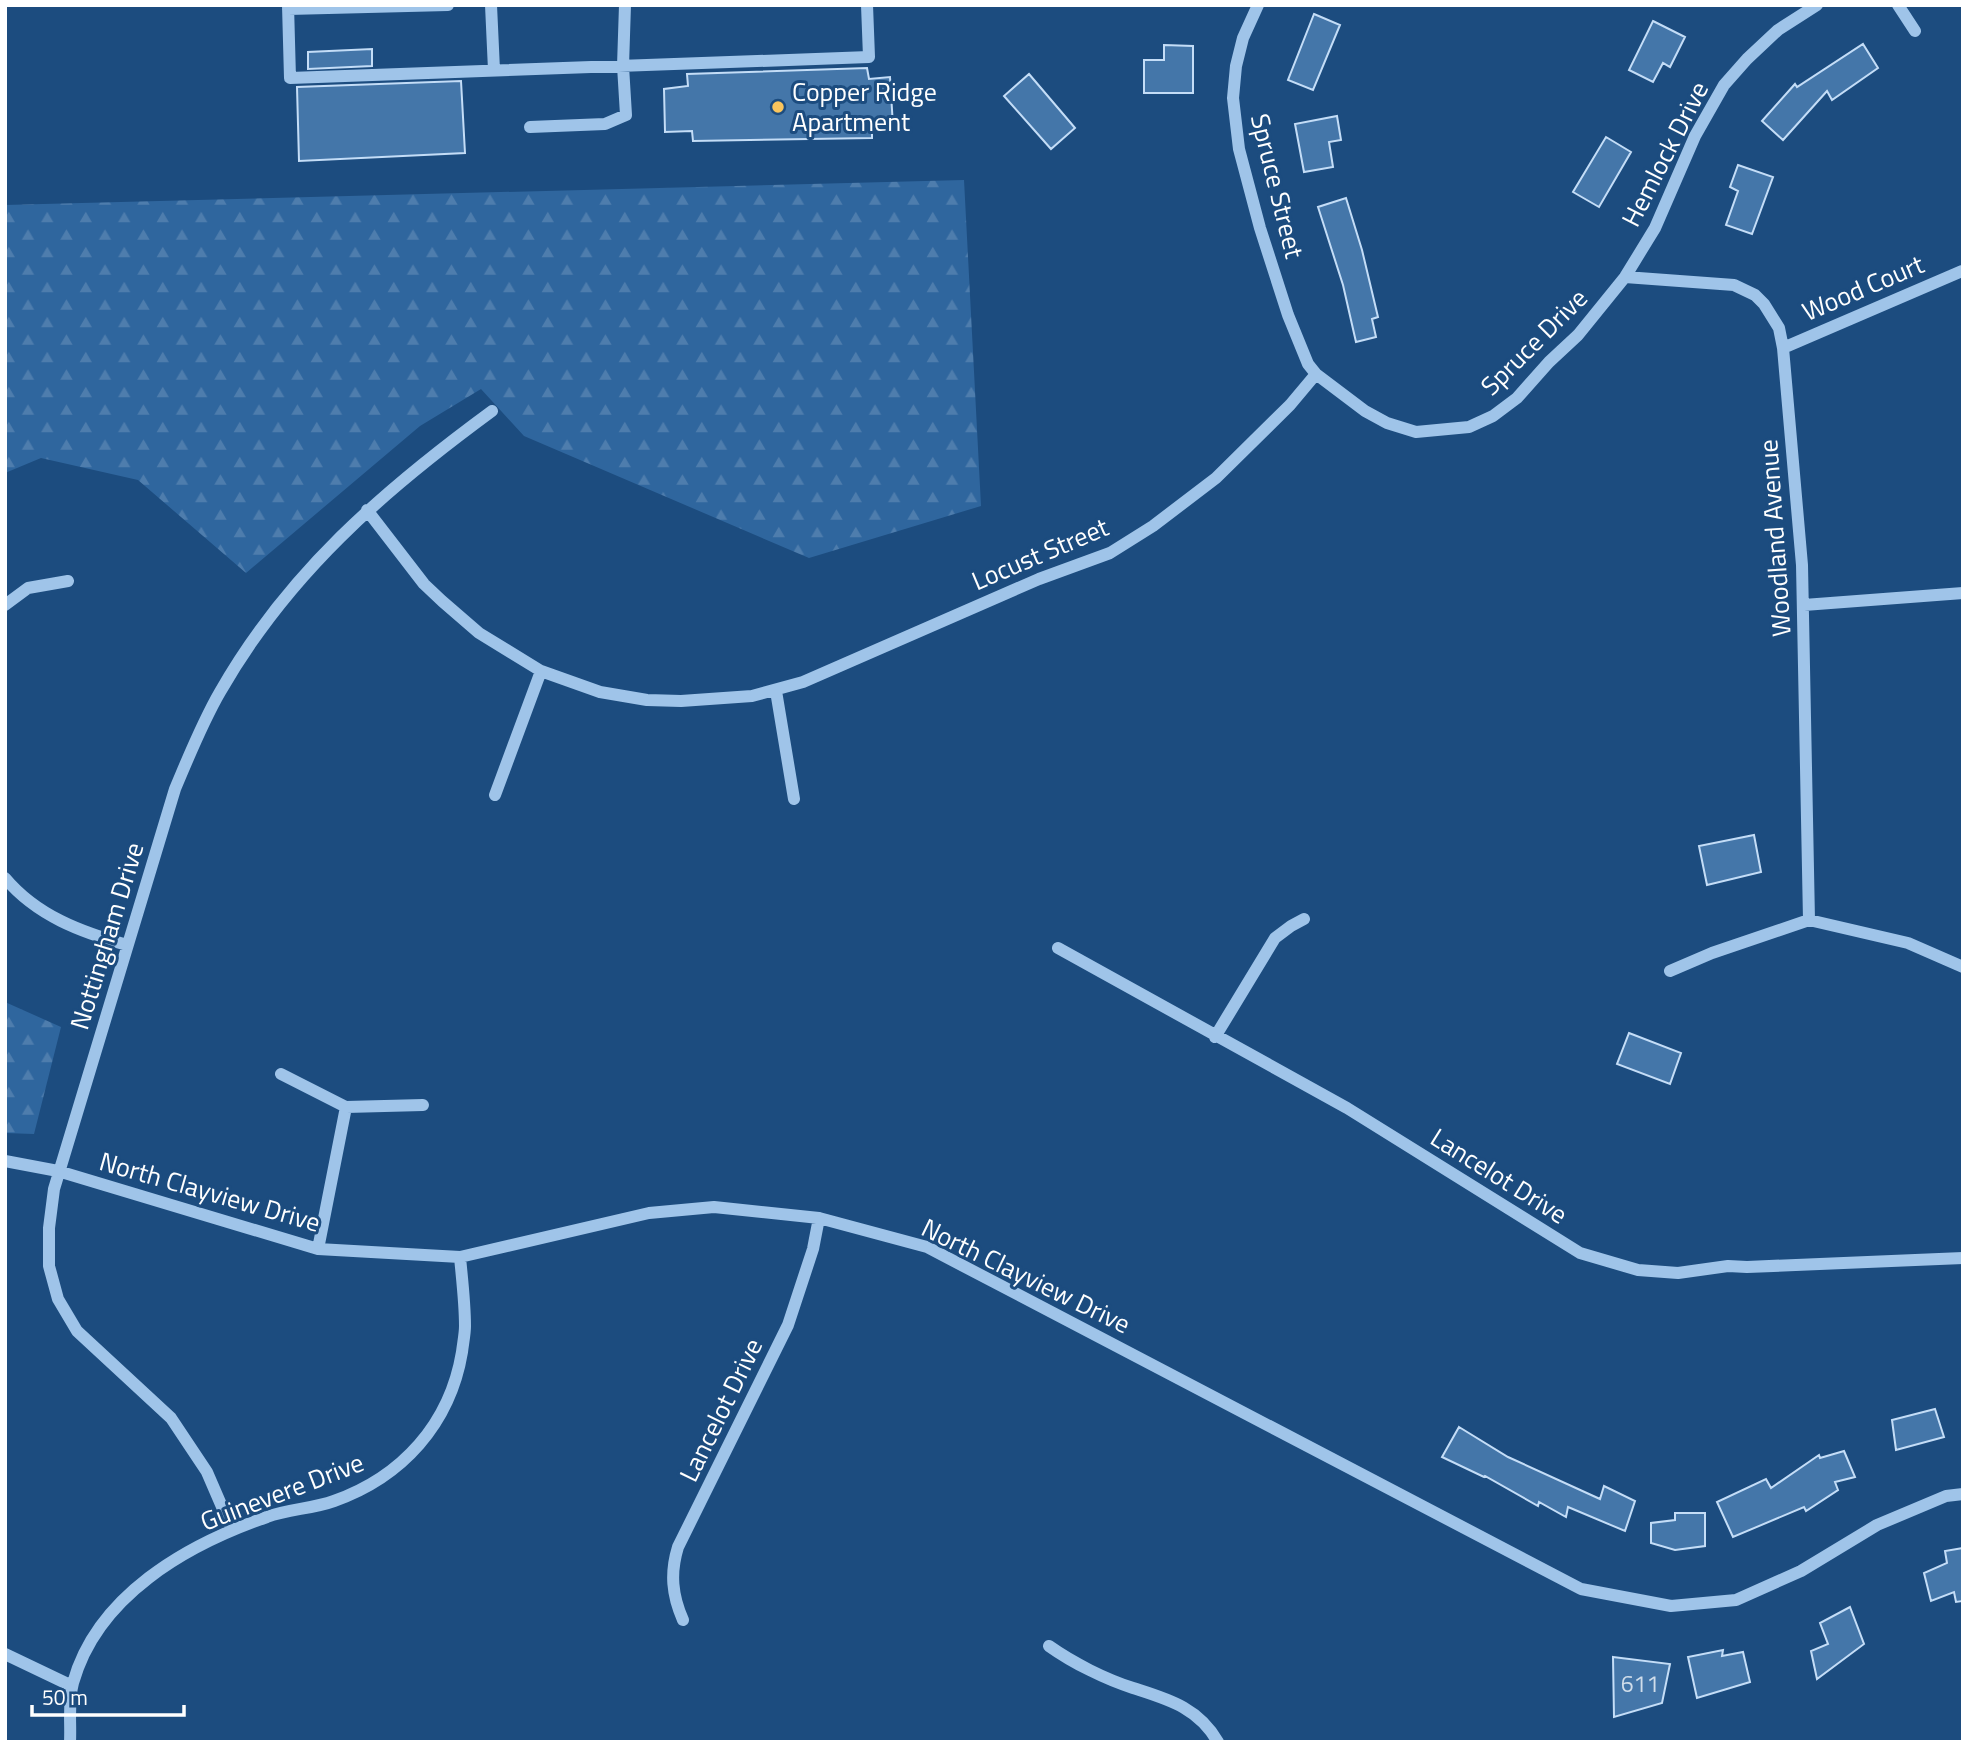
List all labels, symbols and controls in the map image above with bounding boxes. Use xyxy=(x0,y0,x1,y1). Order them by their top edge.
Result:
place label: Copper Ridge Apartment xyxy=(792,72,937,141)
street label: Hemlock Drive xyxy=(1611,74,1718,233)
marker: Copper Ridge Apartment xyxy=(770,99,786,115)
street label: Spruce Street xyxy=(1241,110,1314,262)
street label: Wood Court xyxy=(1796,244,1930,331)
street label: Spruce Drive xyxy=(1471,279,1596,404)
street label: Woodland Avenue xyxy=(1748,438,1801,638)
street label: Locust Street xyxy=(965,507,1114,600)
street label: Nottingham Drive xyxy=(60,838,153,1034)
street label: Lancelot Drive xyxy=(1423,1118,1575,1233)
street label: North Clayview Drive xyxy=(95,1141,325,1242)
street label: North Clayview Drive xyxy=(915,1208,1137,1343)
street label: Lancelot Drive xyxy=(669,1332,772,1488)
street label: Guinevere Drive xyxy=(194,1442,369,1541)
house number: 611 xyxy=(1621,1666,1659,1701)
scale bar xyxy=(32,1674,184,1718)
text: 50 m xyxy=(42,1681,88,1713)

